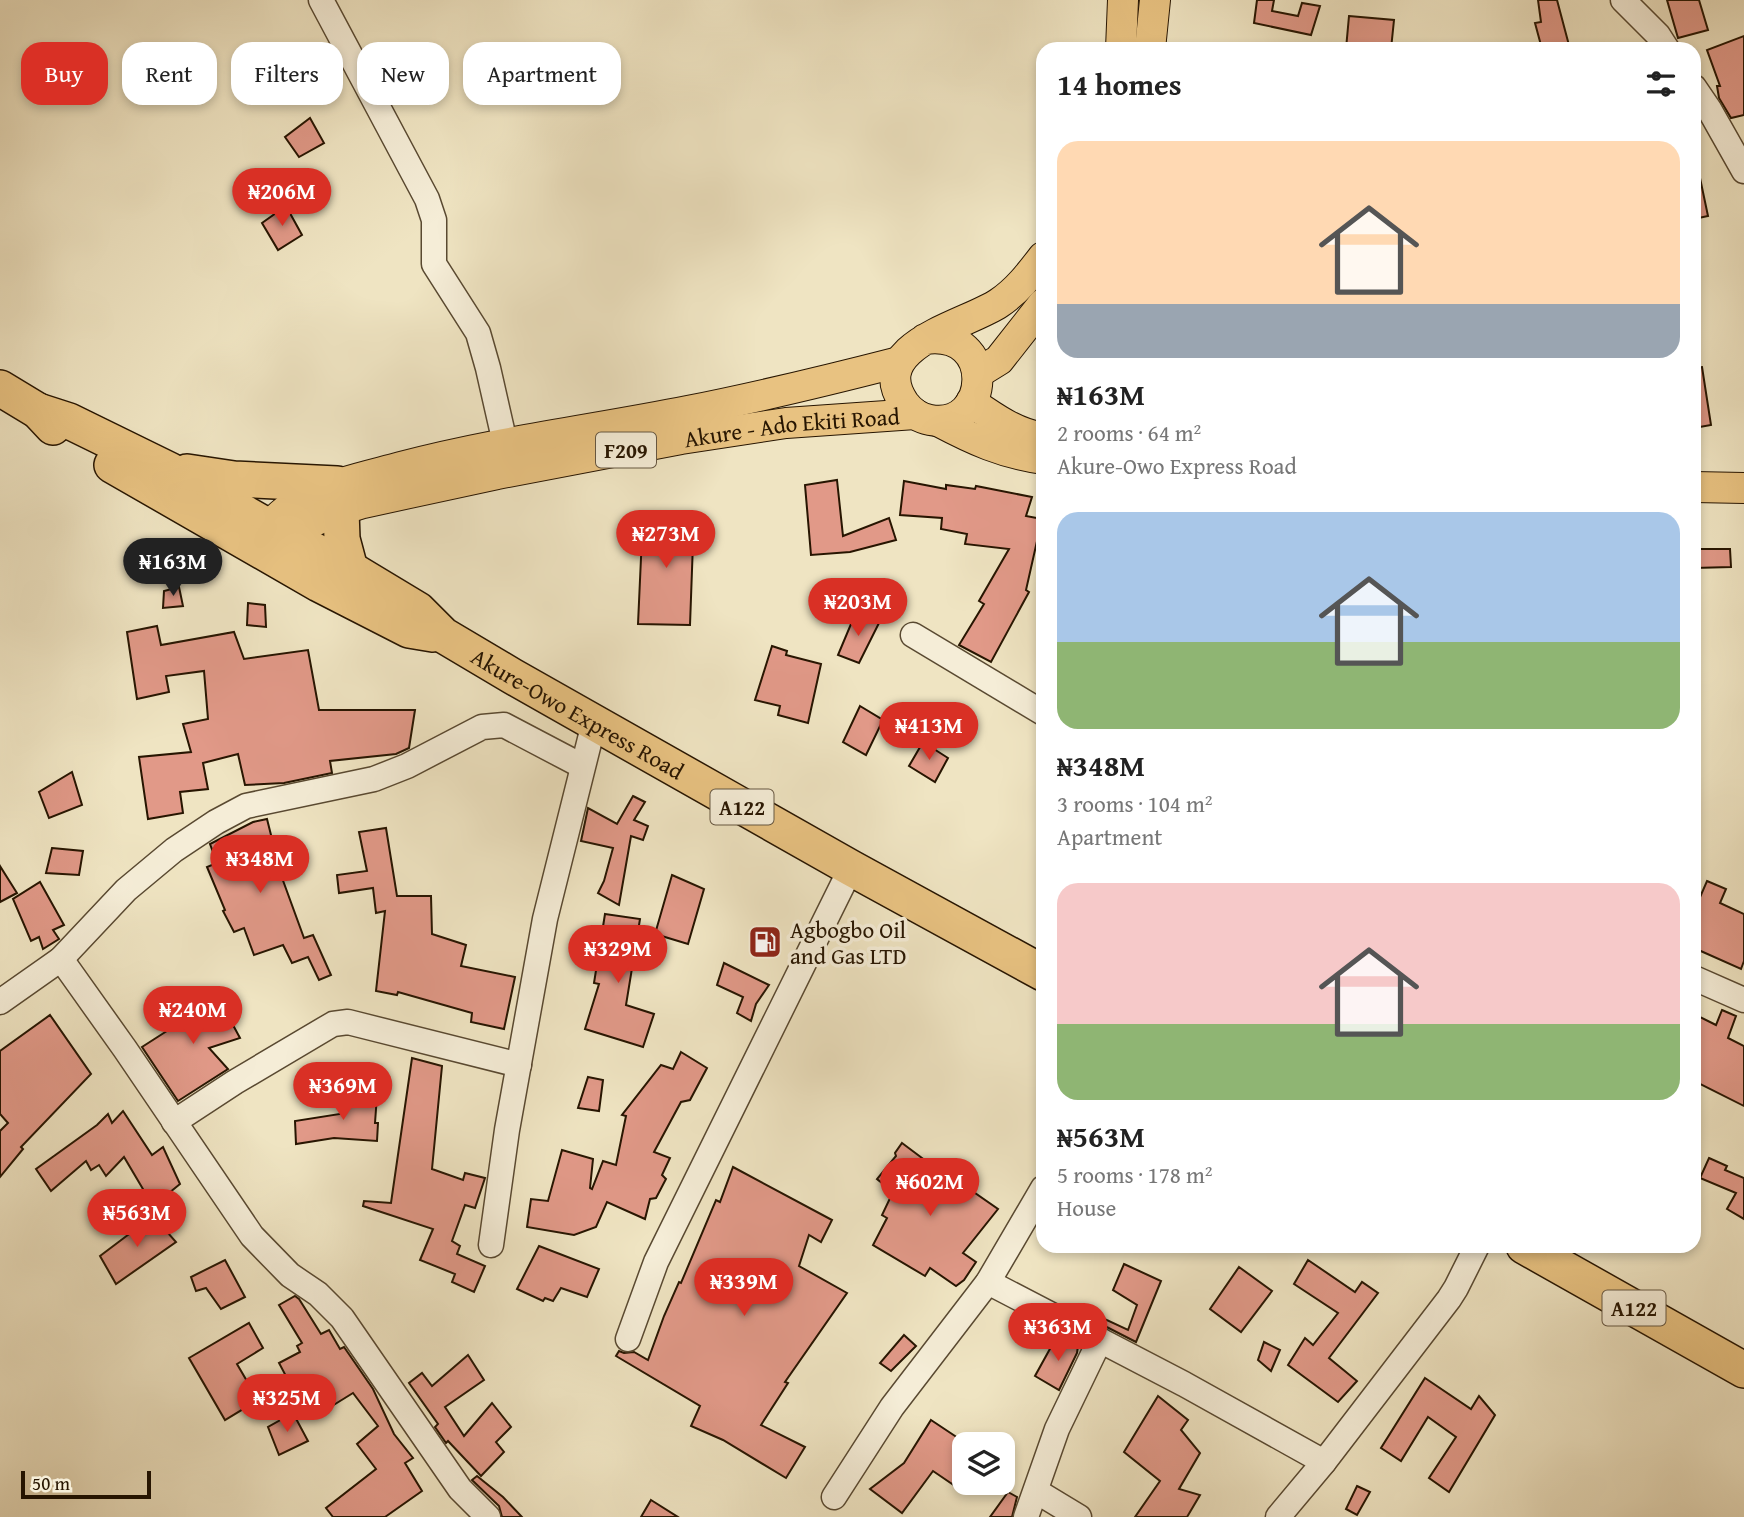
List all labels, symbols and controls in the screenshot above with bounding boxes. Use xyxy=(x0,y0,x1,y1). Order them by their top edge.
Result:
chip: Buy xyxy=(21,42,108,105)
chip: Rent xyxy=(122,42,217,105)
chip: Filters xyxy=(231,42,343,105)
chip: New xyxy=(357,42,449,105)
chip: Apartment xyxy=(463,42,621,105)
text: 14 homes xyxy=(1057,62,1182,106)
icon: filters xyxy=(1642,65,1680,103)
pin: ₦206M xyxy=(233,168,331,228)
text: ₦206M xyxy=(248,174,316,207)
icon: home xyxy=(1306,187,1432,313)
text: ₦163M xyxy=(1057,372,1145,416)
street label: Akure - Ado Ekiti Road xyxy=(682,399,901,455)
text: 2 rooms · 64 m² xyxy=(1057,416,1201,449)
road number: F209 xyxy=(596,433,656,468)
text: Akure-Owo Express Road xyxy=(1057,449,1297,482)
pin: ₦273M xyxy=(617,510,715,570)
text: ₦273M xyxy=(632,516,700,549)
pin: ₦163M xyxy=(124,538,222,598)
text: ₦163M xyxy=(139,544,207,577)
icon: home xyxy=(1306,558,1432,684)
pin: ₦203M xyxy=(809,578,907,638)
text: ₦203M xyxy=(824,584,892,617)
street label: Akure-Owo Express Road xyxy=(465,639,691,787)
pin: ₦413M xyxy=(880,702,978,762)
text: ₦413M xyxy=(895,708,963,741)
text: ₦348M xyxy=(1057,743,1145,787)
text: 3 rooms · 104 m² xyxy=(1057,787,1212,820)
road number: A122 xyxy=(710,790,774,824)
text: Apartment xyxy=(1057,820,1162,853)
pin: ₦348M xyxy=(211,836,309,895)
text: ₦348M xyxy=(226,841,294,874)
place label: Agbogbo Oil and Gas LTD xyxy=(790,913,906,972)
fuel station icon: Agbogbo Oil and Gas LTD xyxy=(746,923,784,961)
pin: ₦329M xyxy=(569,926,667,985)
icon: home xyxy=(1306,929,1432,1055)
text: ₦329M xyxy=(584,931,652,964)
pin: ₦240M xyxy=(144,986,242,1046)
text: ₦240M xyxy=(159,992,227,1025)
pin: ₦369M xyxy=(294,1062,392,1122)
text: ₦369M xyxy=(309,1068,377,1101)
text: ₦563M xyxy=(1057,1114,1145,1158)
pin: ₦602M xyxy=(881,1158,979,1218)
text: 5 rooms · 178 m² xyxy=(1057,1158,1212,1191)
text: ₦602M xyxy=(896,1164,964,1197)
pin: ₦563M xyxy=(88,1190,186,1249)
text: House xyxy=(1057,1191,1116,1224)
text: ₦563M xyxy=(103,1195,171,1228)
pin: ₦339M xyxy=(695,1258,793,1318)
text: ₦339M xyxy=(710,1264,778,1297)
road number: A122 xyxy=(1602,1290,1666,1326)
pin: ₦363M xyxy=(1009,1304,1107,1363)
text: ₦363M xyxy=(1024,1309,1092,1342)
pin: ₦325M xyxy=(238,1374,336,1434)
text: ₦325M xyxy=(253,1380,321,1413)
map controls xyxy=(952,1432,1015,1495)
button: layers xyxy=(952,1432,1015,1495)
scale bar xyxy=(21,1468,150,1500)
text: 50 m xyxy=(32,1469,70,1497)

